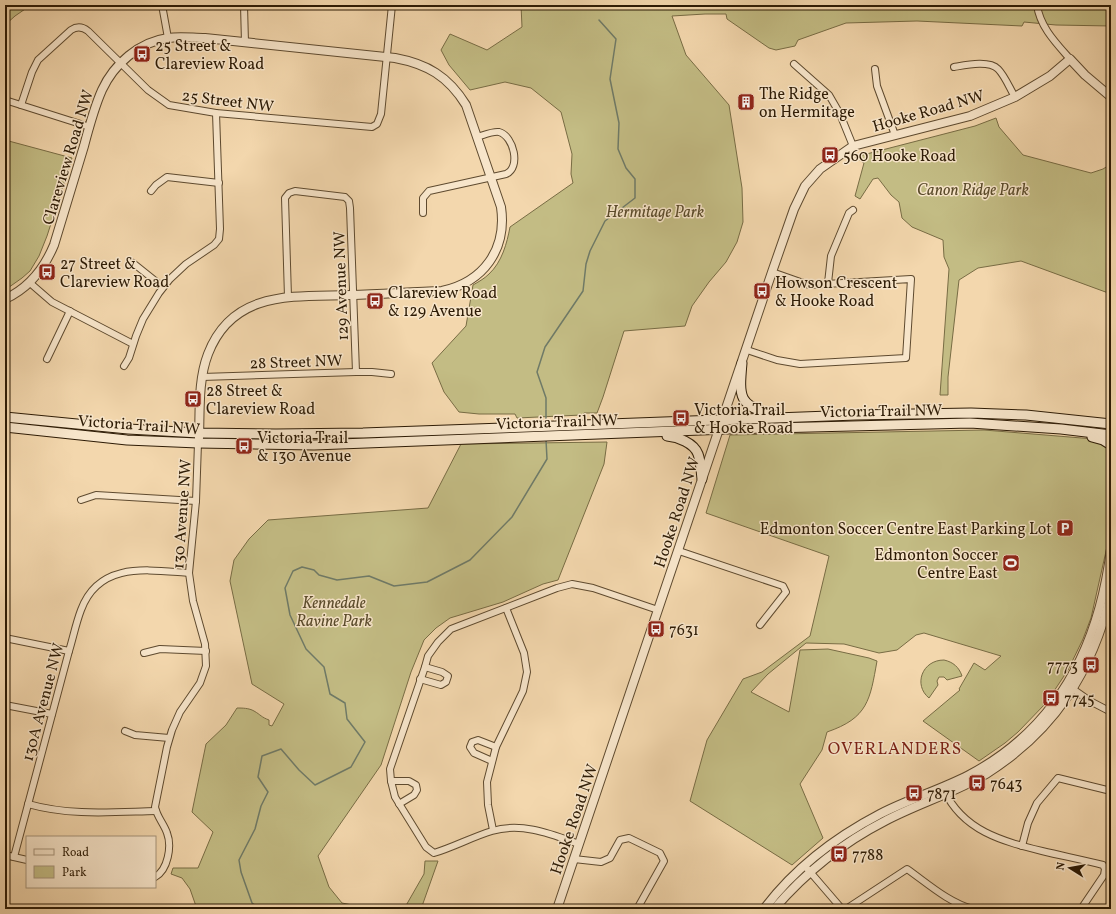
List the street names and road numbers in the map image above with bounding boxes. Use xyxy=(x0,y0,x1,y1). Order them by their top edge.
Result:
street label: 25 Street NW xyxy=(180,85,275,119)
street label: Hooke Road NW xyxy=(870,85,987,138)
street label: Clareview Road NW xyxy=(38,87,100,228)
street label: 129 Avenue NW xyxy=(329,231,355,341)
street label: 28 Street NW xyxy=(249,350,343,376)
street label: Victoria Trail NW xyxy=(820,400,942,424)
street label: Victoria Trail NW xyxy=(496,410,619,436)
street label: Victoria Trail NW xyxy=(77,411,201,441)
street label: Hooke Road NW xyxy=(650,454,706,571)
street label: 130 Avenue NW xyxy=(168,458,198,570)
street label: 130A Avenue NW xyxy=(18,641,70,764)
street label: Hooke Road NW xyxy=(546,761,604,878)

